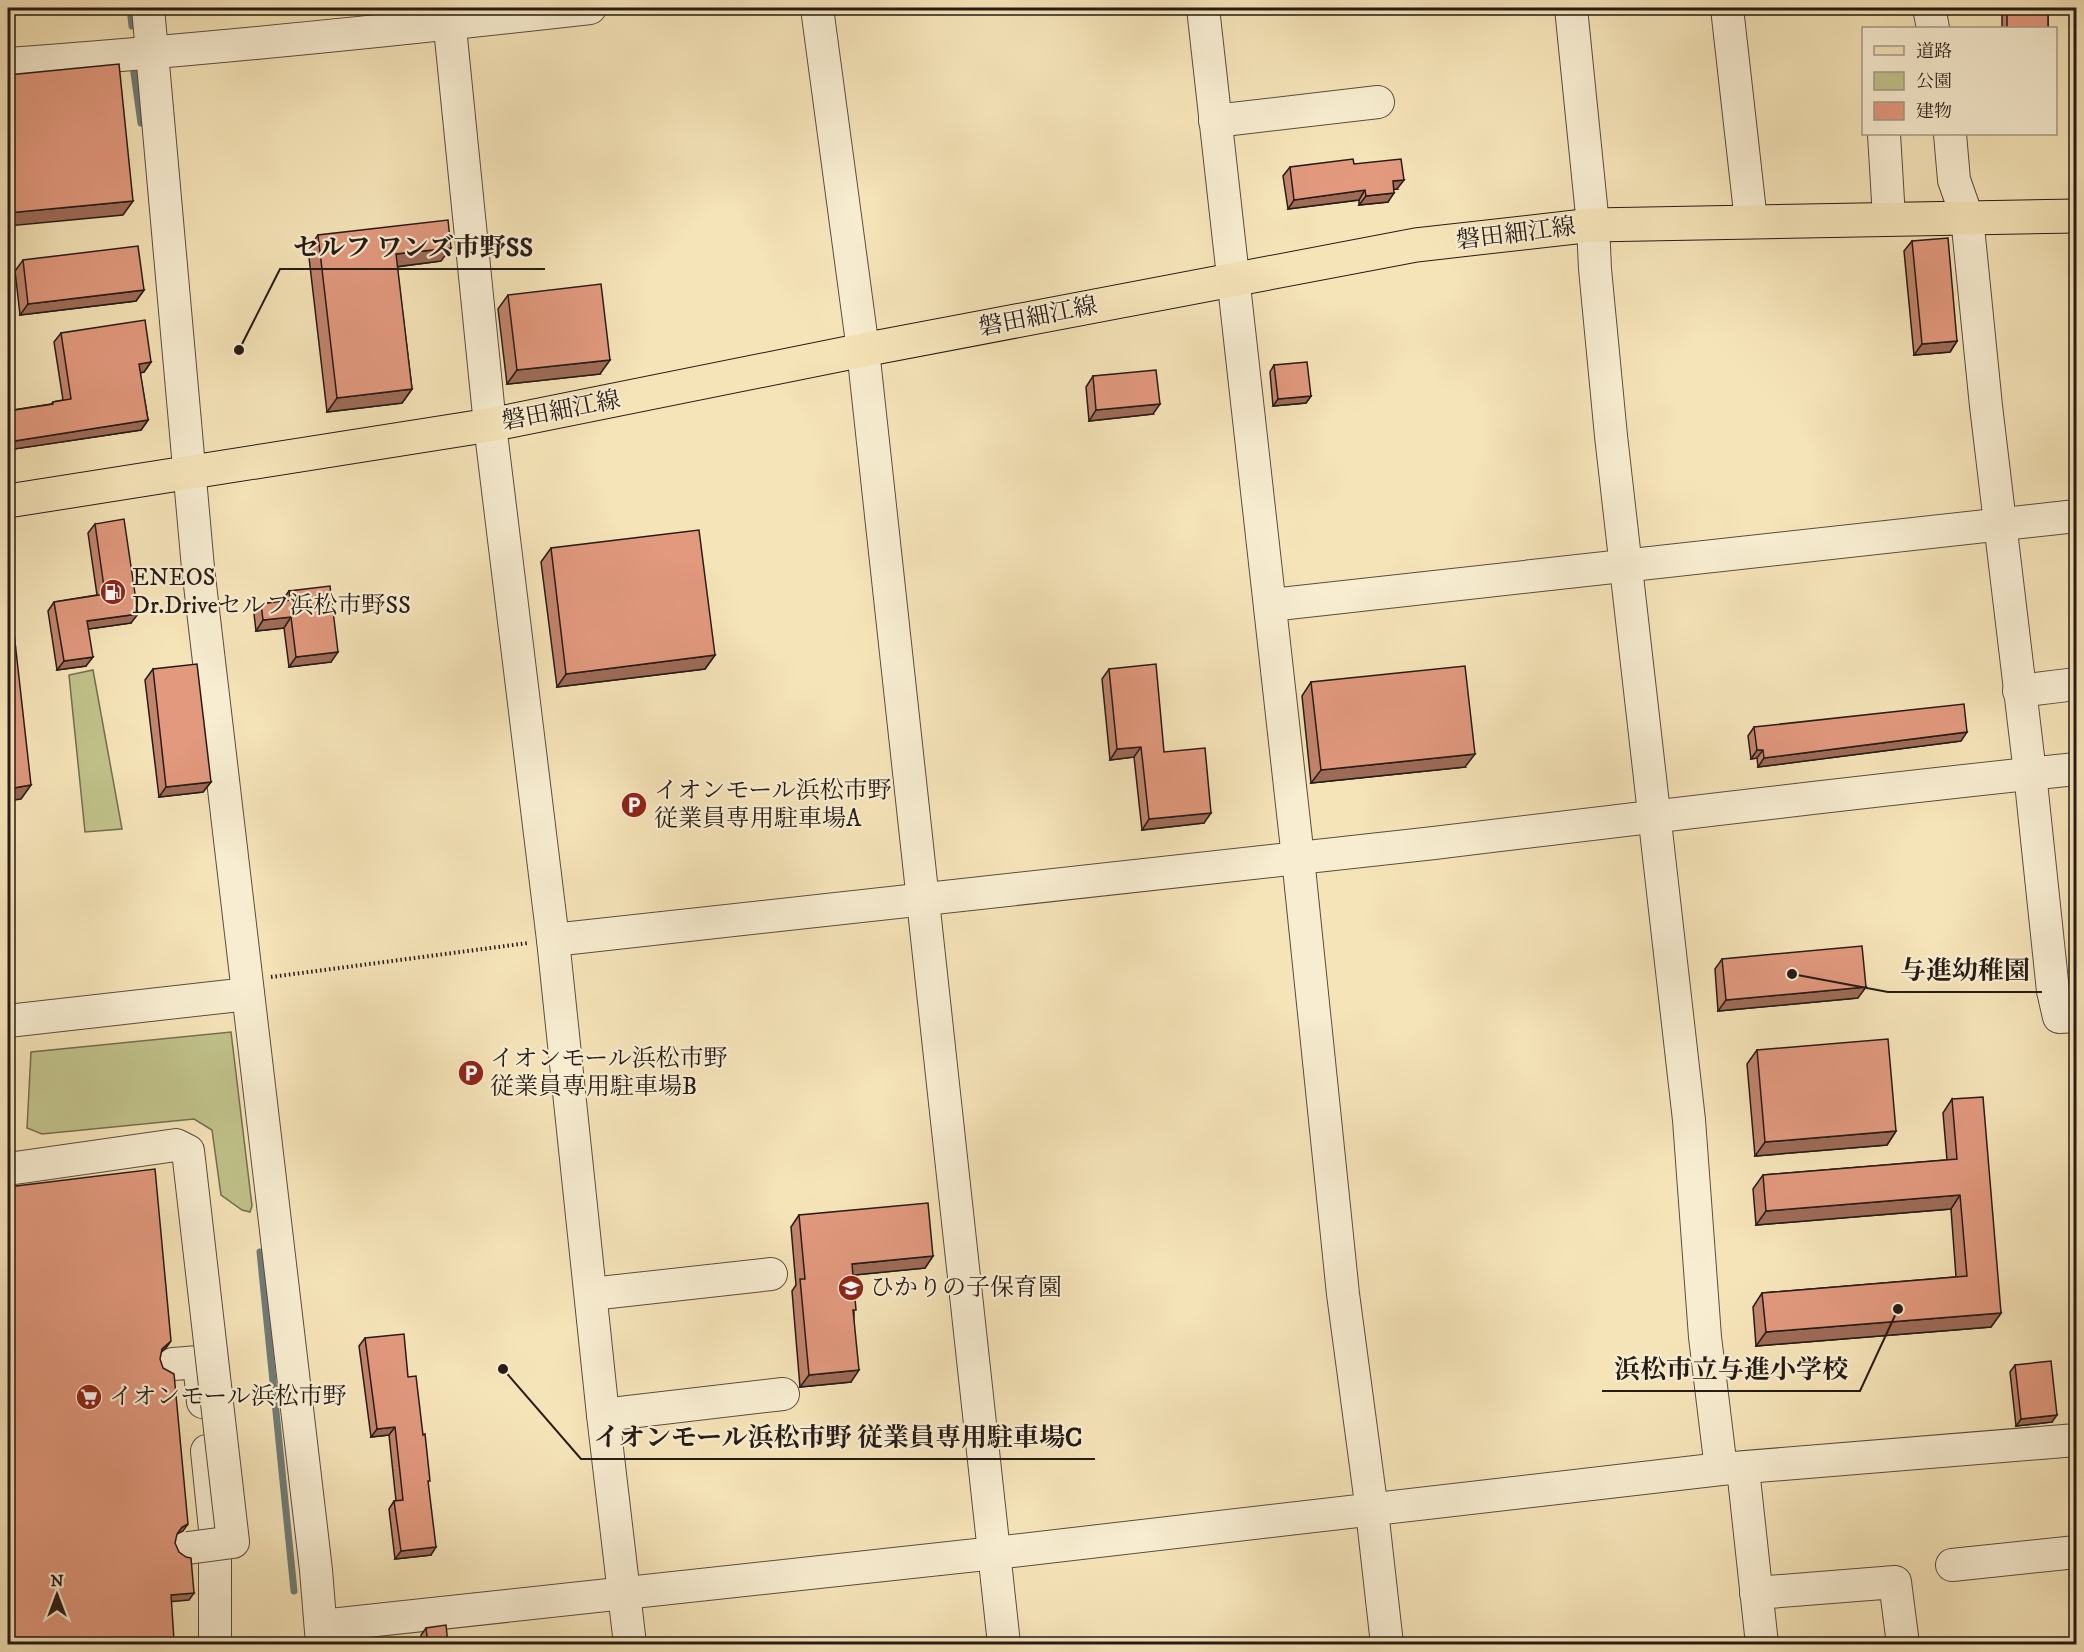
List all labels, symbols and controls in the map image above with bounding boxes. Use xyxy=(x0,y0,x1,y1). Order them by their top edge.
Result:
legend xyxy=(1862,27,2057,135)
text: 道路 xyxy=(1916,41,1952,63)
text: 公園 xyxy=(1916,71,1952,93)
text: 建物 xyxy=(1916,101,1952,123)
street label: 磐田細江線 xyxy=(1455,212,1577,256)
callout: セルフ ワンズ市野SS xyxy=(280,225,545,269)
text: セルフ ワンズ市野SS xyxy=(293,232,533,265)
street label: 磐田細江線 xyxy=(976,291,1100,343)
street label: 磐田細江線 xyxy=(499,385,623,437)
place label: ENEOS Dr.Driveセルフ浜松市野SS xyxy=(132,563,411,621)
fuel station icon: ENEOS Dr.Driveセルフ浜松市野SS xyxy=(98,577,128,607)
place label: イオンモール浜松市野 従業員専用駐車場A xyxy=(654,776,892,834)
parking icon: イオンモール浜松市野 従業員専用駐車場A xyxy=(619,790,649,820)
callout: 与進幼稚園 xyxy=(1888,948,2042,992)
text: 与進幼稚園 xyxy=(1900,955,2030,988)
place label: イオンモール浜松市野 従業員専用駐車場B xyxy=(490,1044,728,1102)
parking icon: イオンモール浜松市野 従業員専用駐車場B xyxy=(456,1058,486,1088)
school or university icon: ひかりの子保育園 xyxy=(836,1273,866,1303)
place label: ひかりの子保育園 xyxy=(870,1273,1062,1303)
callout: 浜松市立与進小学校 xyxy=(1602,1347,1860,1391)
text: 浜松市立与進小学校 xyxy=(1614,1354,1848,1387)
supermarket icon: イオンモール浜松市野 xyxy=(74,1382,104,1412)
place label: イオンモール浜松市野 xyxy=(109,1382,347,1412)
callout: イオンモール浜松市野 従業員専用駐車場C xyxy=(581,1415,1095,1459)
text: イオンモール浜松市野 従業員専用駐車場C xyxy=(594,1422,1082,1455)
north arrow xyxy=(27,1565,87,1625)
text: N xyxy=(50,1571,64,1591)

